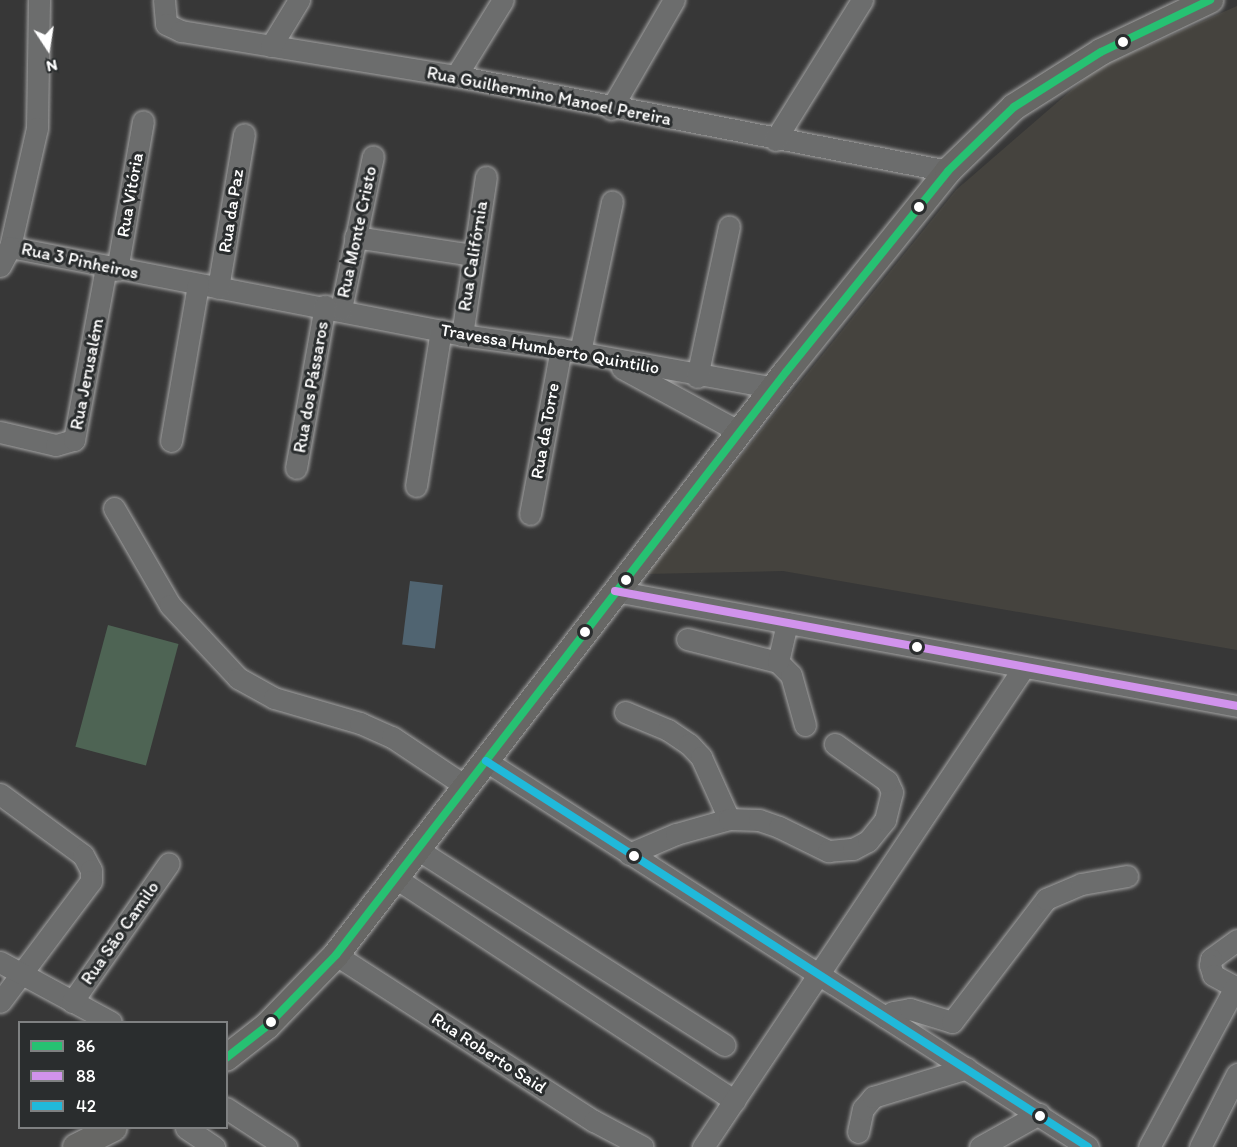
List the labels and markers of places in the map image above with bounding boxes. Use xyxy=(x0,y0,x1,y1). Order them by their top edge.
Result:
unlabelled marker xyxy=(1117,36,1129,48)
unlabelled marker xyxy=(913,201,925,213)
unlabelled marker xyxy=(620,574,632,586)
unlabelled marker xyxy=(579,626,591,638)
unlabelled marker xyxy=(911,641,923,653)
unlabelled marker xyxy=(628,850,640,862)
unlabelled marker xyxy=(265,1016,277,1028)
unlabelled marker xyxy=(1034,1110,1046,1122)

